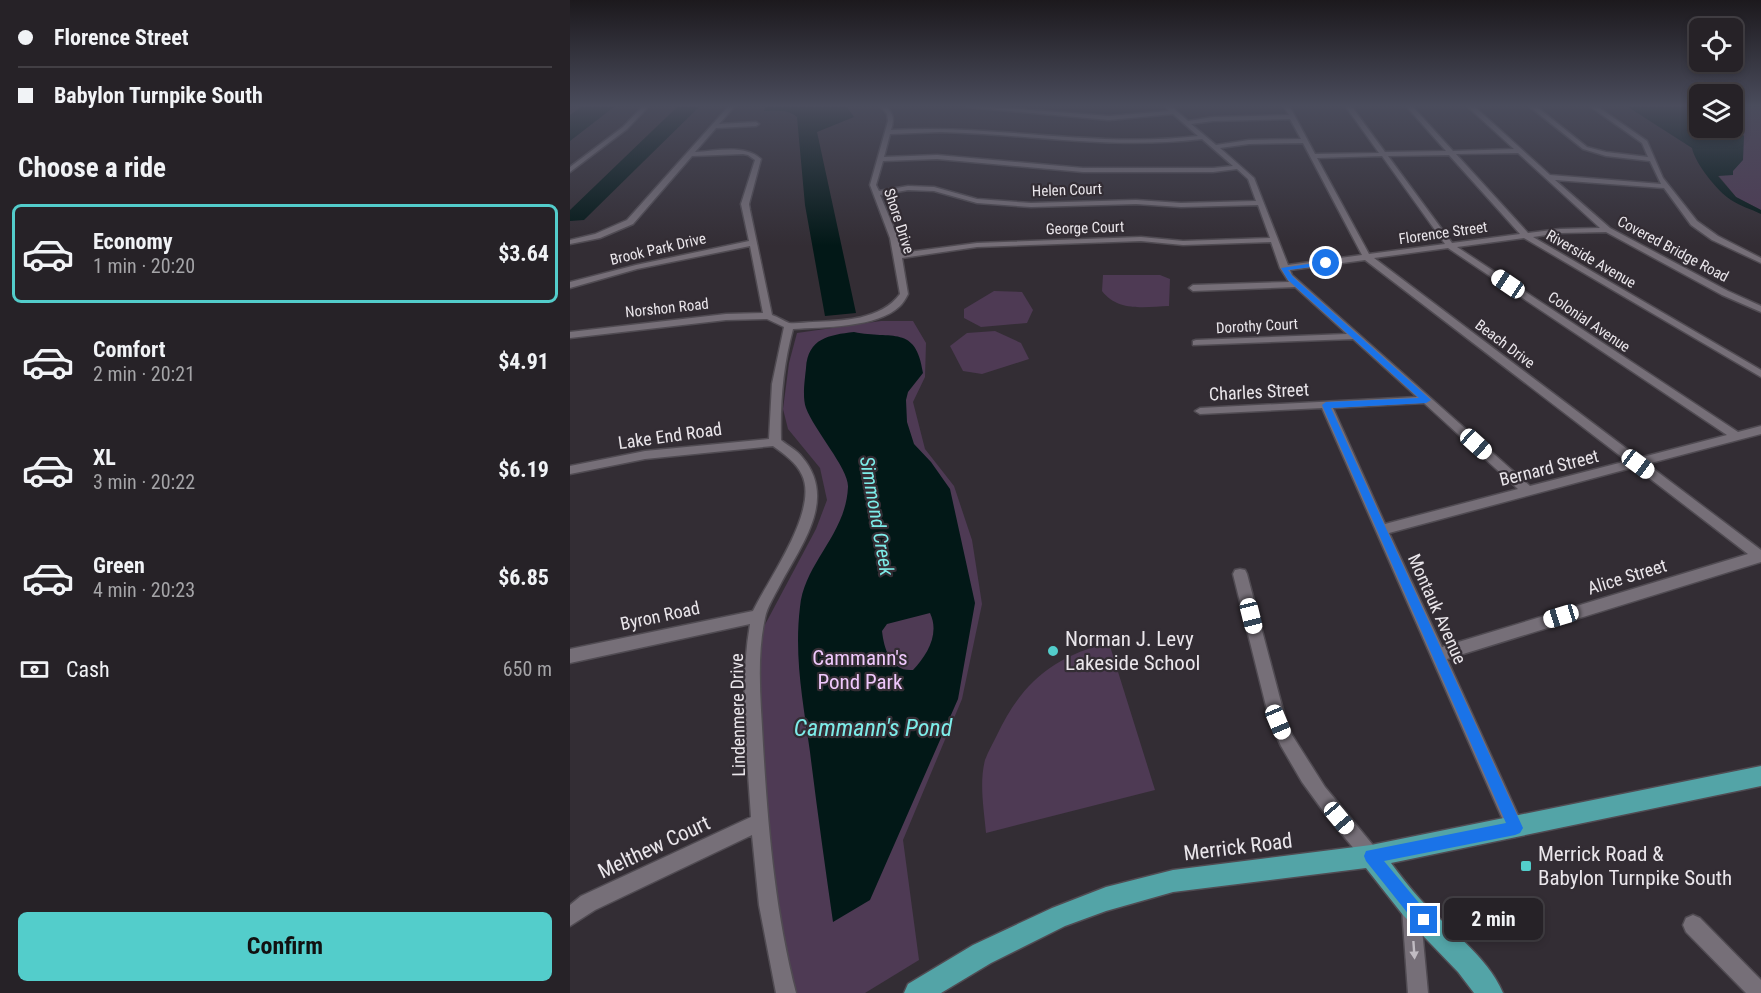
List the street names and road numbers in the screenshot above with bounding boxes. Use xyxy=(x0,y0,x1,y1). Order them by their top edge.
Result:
street label: Helen Court xyxy=(1032,180,1102,200)
street label: Shore Drive xyxy=(880,186,918,256)
street label: Covered Bridge Road xyxy=(1614,212,1732,286)
street label: George Court xyxy=(1046,218,1124,238)
street label: Florence Street xyxy=(1397,218,1489,248)
street label: Riverside Avenue xyxy=(1543,226,1639,292)
street label: Brook Park Drive xyxy=(608,229,708,269)
street label: Colonial Avenue xyxy=(1545,288,1633,356)
street label: Norshon Road xyxy=(624,295,710,321)
street label: Dorothy Court xyxy=(1216,315,1298,337)
street label: Beach Drive xyxy=(1472,316,1538,372)
street label: Charles Street xyxy=(1208,378,1310,405)
street label: Lake End Road xyxy=(617,418,723,453)
street label: Bernard Street xyxy=(1497,445,1601,490)
street label: Montauk Avenue xyxy=(1404,551,1471,667)
street label: Alice Street xyxy=(1585,555,1669,599)
street label: Byron Road xyxy=(618,597,702,634)
street label: Lindenmere Drive xyxy=(726,653,749,777)
street label: Melthew Court xyxy=(594,811,714,883)
street label: Merrick Road xyxy=(1182,828,1294,866)

